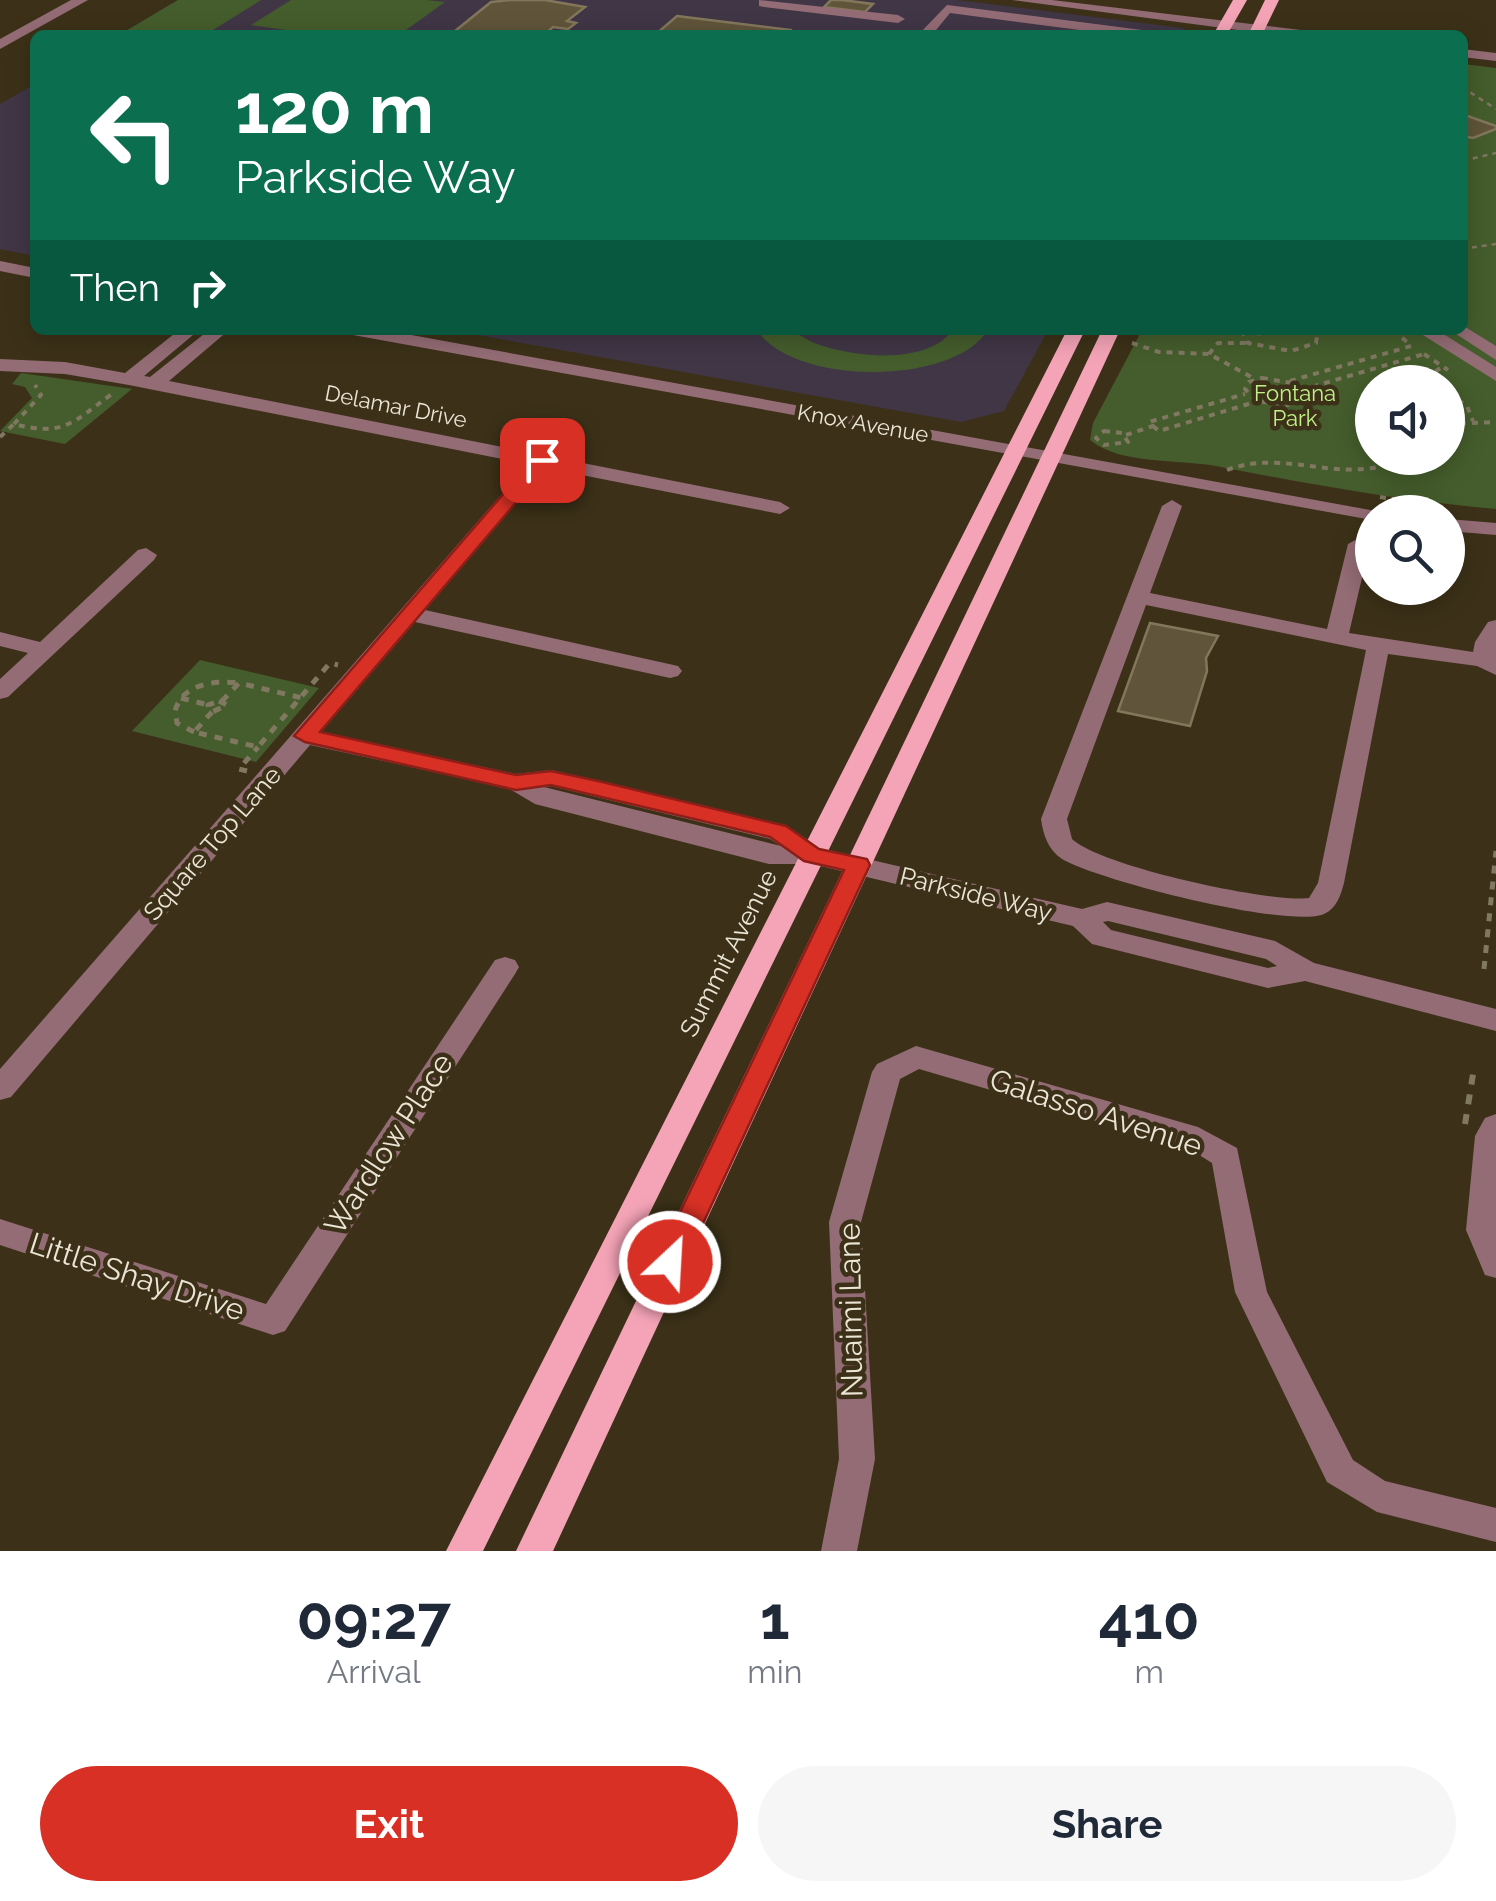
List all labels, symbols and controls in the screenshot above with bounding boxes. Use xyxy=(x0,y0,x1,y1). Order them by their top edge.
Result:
text: 120 m xyxy=(235,67,434,149)
icon: left xyxy=(70,70,200,200)
text: Parkside Way xyxy=(235,151,516,204)
icon: right xyxy=(180,260,235,315)
text: Then xyxy=(70,265,160,310)
map controls xyxy=(1355,365,1465,605)
button: sound xyxy=(1355,365,1465,475)
street label: Delamar Drive xyxy=(323,379,469,433)
park label: Fontana Park xyxy=(1254,380,1336,431)
street label: Knox Avenue xyxy=(795,399,931,447)
pin xyxy=(500,418,585,503)
icon: arrive xyxy=(515,433,570,488)
button: search xyxy=(1355,495,1465,605)
street label: Square Top Lane xyxy=(137,760,287,926)
street label: Parkside Way xyxy=(897,861,1056,928)
street label: Summit Avenue xyxy=(673,865,783,1041)
street label: Wardlow Place xyxy=(317,1047,460,1241)
street label: Galasso Avenue xyxy=(986,1062,1207,1163)
position arrow xyxy=(618,1210,722,1314)
street label: Nuaimi Lane xyxy=(831,1222,870,1398)
street label: Little Shay Drive xyxy=(25,1225,249,1328)
text: 09:27 xyxy=(296,1583,451,1653)
text: 1 xyxy=(760,1583,790,1653)
text: 410 xyxy=(1099,1583,1200,1653)
text: Arrival xyxy=(327,1653,421,1690)
text: min xyxy=(747,1653,802,1690)
text: m xyxy=(1134,1653,1164,1690)
button: Exit xyxy=(40,1766,738,1881)
button: Share xyxy=(758,1766,1456,1881)

